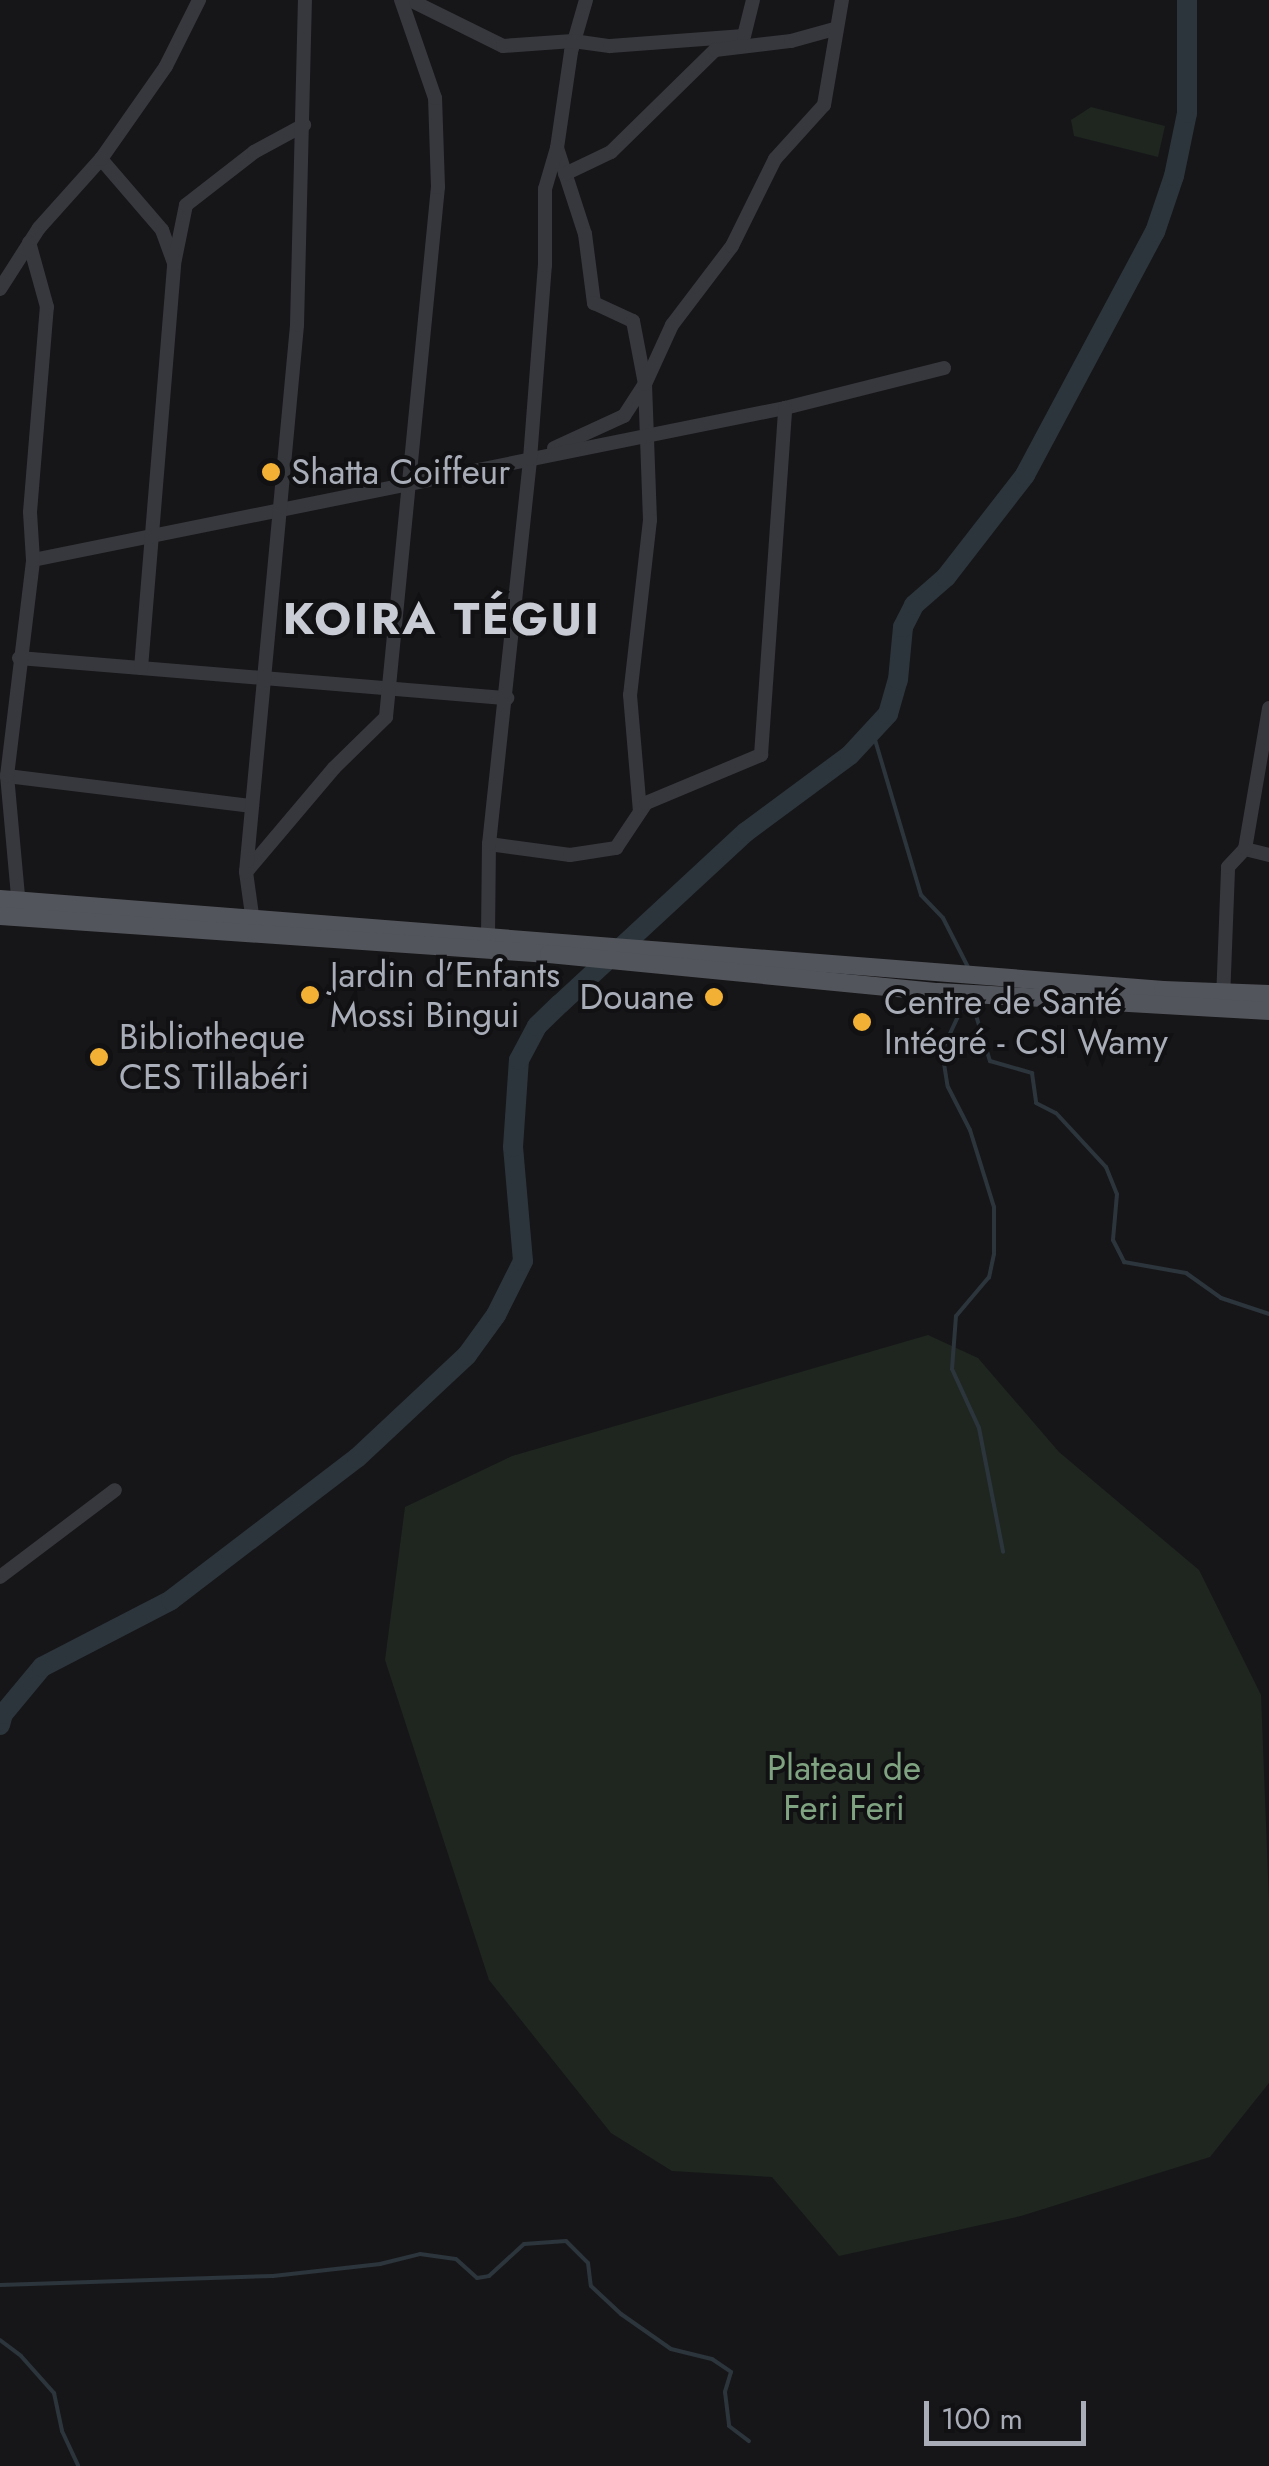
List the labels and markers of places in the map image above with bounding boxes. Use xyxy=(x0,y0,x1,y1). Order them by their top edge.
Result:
place label: Shatta Coiffeur xyxy=(291,451,510,493)
marker: Shatta Coiffeur xyxy=(260,461,282,483)
place label: Jardin d’Enfants Mossi Bingui xyxy=(330,954,560,1036)
place label: Douane xyxy=(579,976,694,1018)
place label: Centre de Santé Intégré - CSI Wamy xyxy=(884,981,1168,1063)
marker: Jardin d’Enfants Mossi Bingui xyxy=(299,984,321,1006)
marker: Douane xyxy=(703,986,725,1008)
marker: Centre de Santé Intégré - CSI Wamy xyxy=(849,1009,875,1035)
place label: Bibliotheque CES Tillabéri xyxy=(119,1016,309,1098)
marker: Bibliotheque CES Tillabéri xyxy=(88,1046,110,1068)

